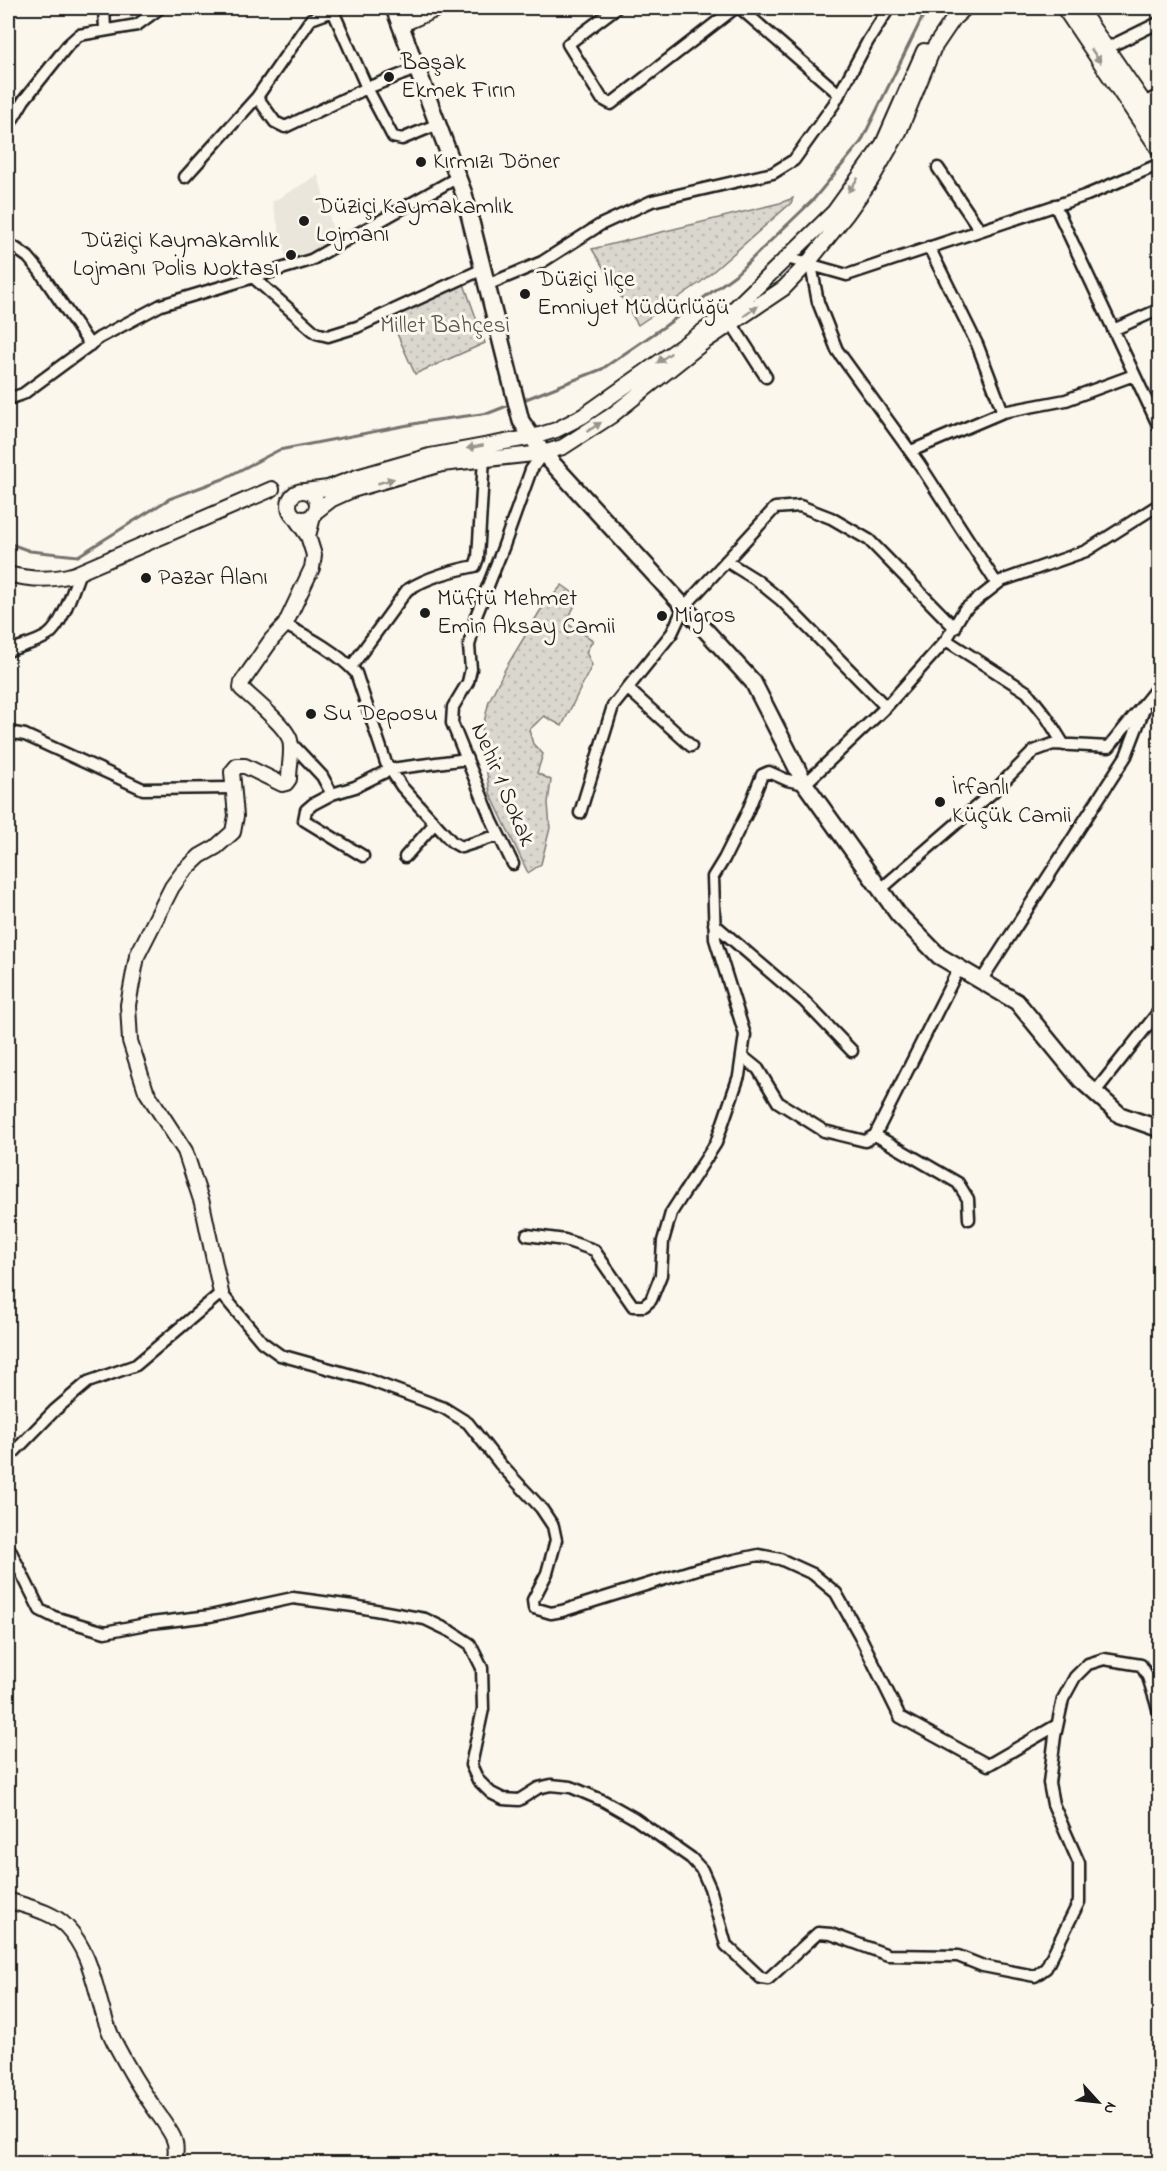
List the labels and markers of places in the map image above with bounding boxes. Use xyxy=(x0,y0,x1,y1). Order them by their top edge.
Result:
place label: Başak Ekmek Fırın xyxy=(400,46,515,109)
marker: Başak Ekmek Fırın xyxy=(382,70,396,84)
place label: Kırmızı Döner xyxy=(433,145,560,180)
marker: Kırmızı Döner xyxy=(414,155,428,169)
place label: Düziçi Kaymakamlık Lojmanı xyxy=(315,190,514,253)
marker: Düziçi Kaymakamlık Lojmanı xyxy=(297,214,311,228)
place label: Düziçi Kaymakamlık Lojmanı Polis Noktası xyxy=(73,224,279,287)
marker: Düziçi Kaymakamlık Lojmanı Polis Noktası xyxy=(284,248,298,262)
place label: Düziçi İlçe Emniyet Müdürlüğü xyxy=(536,263,729,327)
marker: Düziçi İlçe Emniyet Müdürlüğü xyxy=(518,287,532,301)
place label: Pazar Alanı xyxy=(158,561,268,596)
marker: Pazar Alanı xyxy=(139,571,153,585)
place label: Müftü Mehmet Emin Aksay Camii xyxy=(437,582,616,646)
place label: Migros xyxy=(674,599,736,634)
marker: Müftü Mehmet Emin Aksay Camii xyxy=(418,606,432,620)
marker: Migros xyxy=(655,609,669,623)
place label: Su Deposu xyxy=(323,697,438,732)
marker: Su Deposu xyxy=(304,707,318,721)
place label: İrfanlı Küçük Camii xyxy=(952,771,1072,834)
marker: İrfanlı Küçük Camii xyxy=(933,795,947,809)

